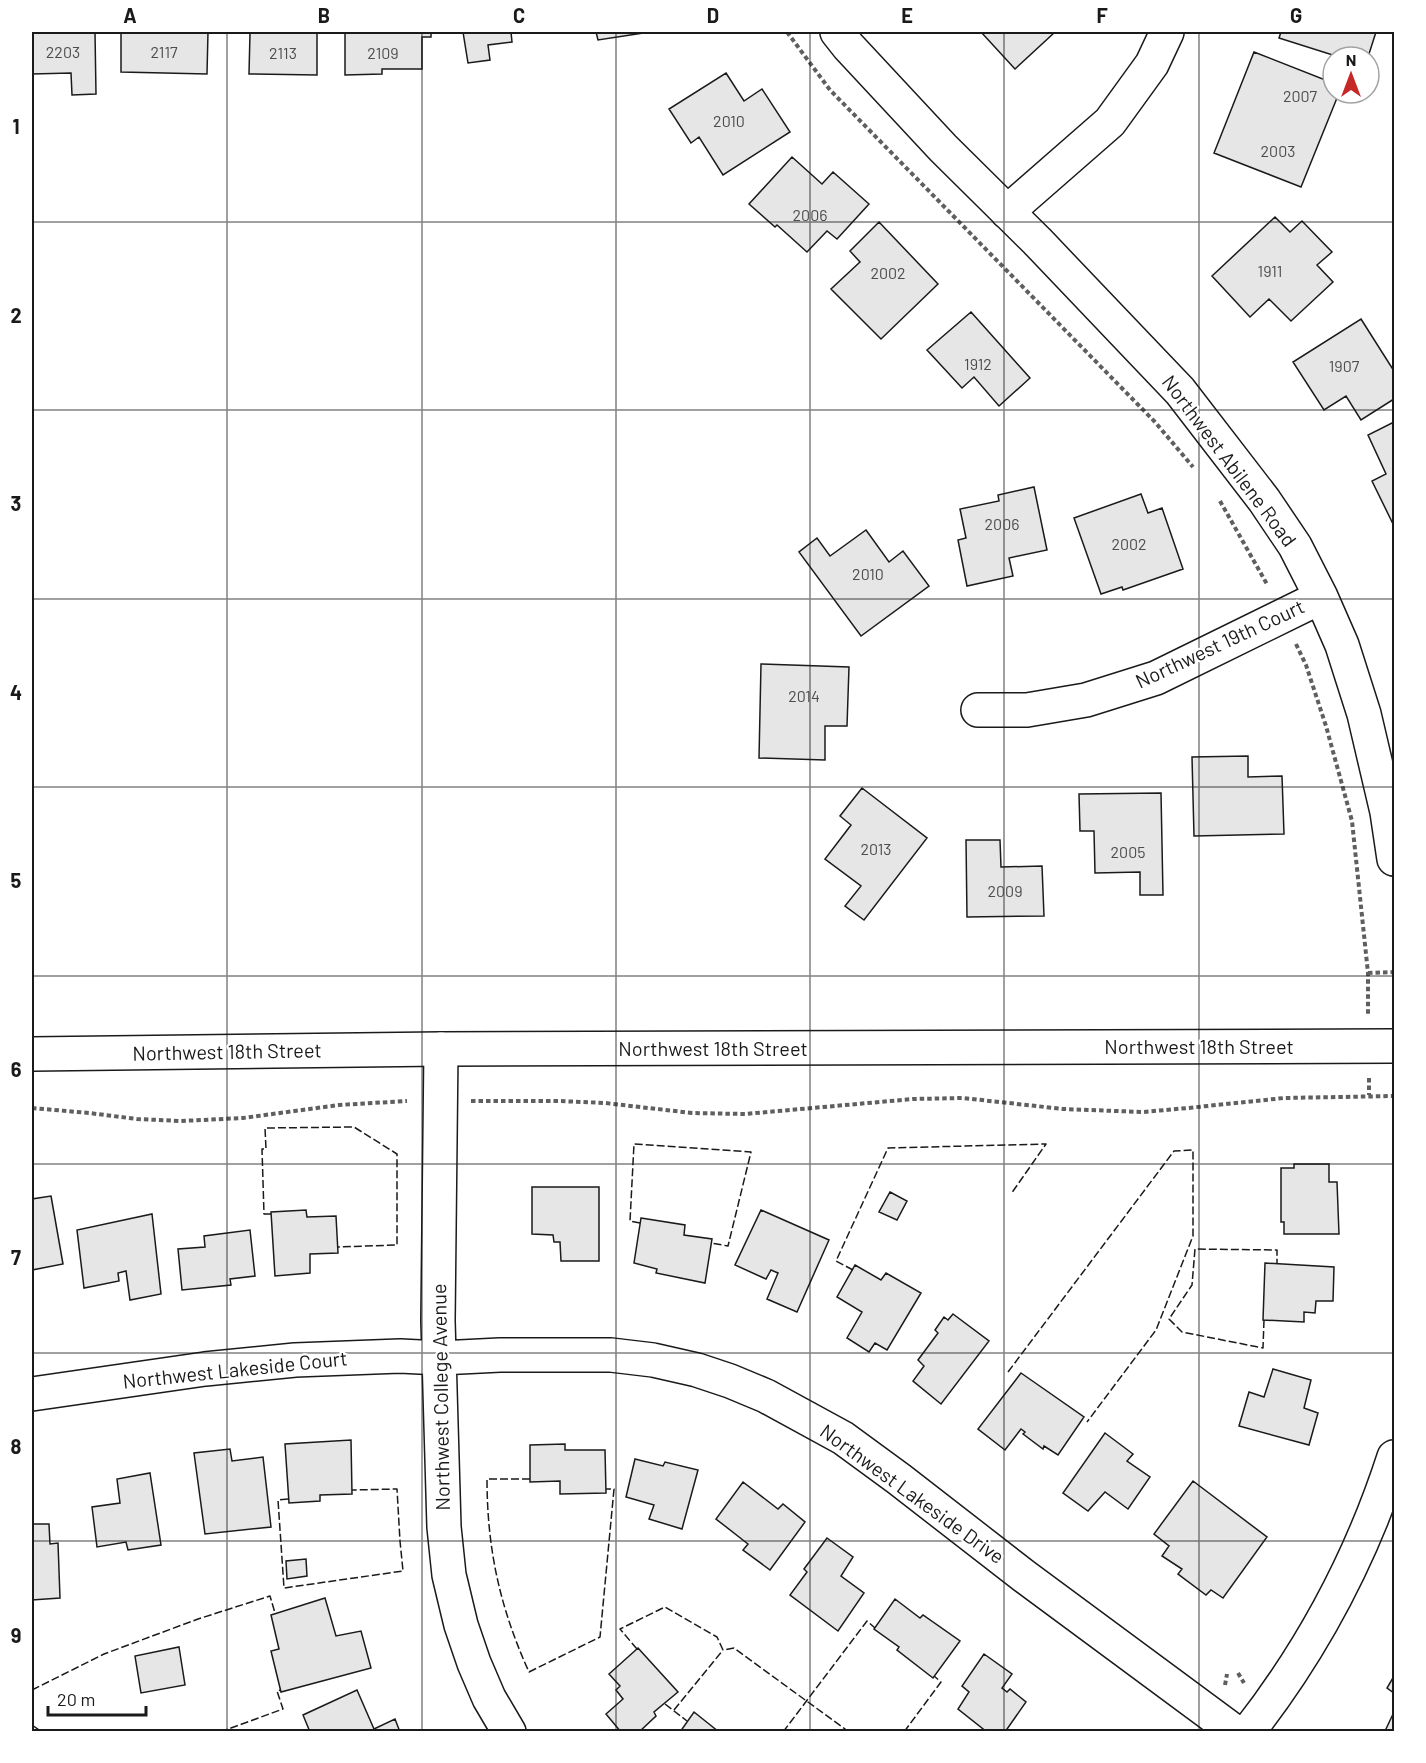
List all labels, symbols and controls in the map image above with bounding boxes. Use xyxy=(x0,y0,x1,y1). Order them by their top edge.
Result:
text: A xyxy=(123,3,137,27)
text: B xyxy=(318,3,330,27)
text: C xyxy=(513,3,525,27)
text: D xyxy=(707,3,719,27)
text: E xyxy=(901,3,913,27)
text: F xyxy=(1096,3,1108,27)
text: G xyxy=(1290,3,1302,27)
house number: 2203 xyxy=(46,42,80,61)
house number: 2117 xyxy=(150,42,178,61)
house number: 2113 xyxy=(269,43,297,62)
house number: 2109 xyxy=(367,43,399,62)
north arrow xyxy=(1321,45,1381,105)
text: N xyxy=(1346,50,1356,69)
house number: 2007 xyxy=(1283,86,1318,105)
house number: 2010 xyxy=(713,111,745,130)
text: 1 xyxy=(12,114,20,138)
house number: 2003 xyxy=(1261,141,1295,160)
house number: 2006 xyxy=(793,205,827,224)
house number: 1911 xyxy=(1258,261,1282,280)
house number: 2002 xyxy=(870,263,906,282)
text: 2 xyxy=(10,303,22,327)
house number: 1912 xyxy=(964,354,992,373)
house number: 1907 xyxy=(1329,356,1360,375)
street label: Northwest Abilene Road xyxy=(1158,370,1302,551)
text: 3 xyxy=(11,491,21,515)
house number: 2006 xyxy=(985,514,1019,533)
house number: 2002 xyxy=(1111,534,1147,553)
house number: 2010 xyxy=(852,564,884,583)
street label: Northwest 19th Court xyxy=(1131,593,1308,693)
text: 4 xyxy=(10,680,22,704)
house number: 2014 xyxy=(788,686,820,705)
house number: 2013 xyxy=(860,839,892,858)
house number: 2005 xyxy=(1111,842,1145,861)
text: 5 xyxy=(11,868,22,892)
house number: 2009 xyxy=(988,881,1023,900)
street label: Northwest 18th Street xyxy=(1104,1034,1294,1058)
street label: Northwest 18th Street xyxy=(618,1036,808,1060)
street label: Northwest 18th Street xyxy=(132,1037,322,1065)
text: 6 xyxy=(11,1057,22,1081)
text: 7 xyxy=(11,1245,21,1269)
street label: Northwest College Avenue xyxy=(426,1283,454,1511)
street label: Northwest Lakeside Court xyxy=(121,1345,348,1393)
street label: Northwest Lakeside Drive xyxy=(816,1418,1009,1568)
text: 8 xyxy=(11,1434,22,1458)
text: 9 xyxy=(11,1623,21,1647)
scale bar xyxy=(48,1679,146,1717)
text: 20 m xyxy=(57,1688,95,1710)

